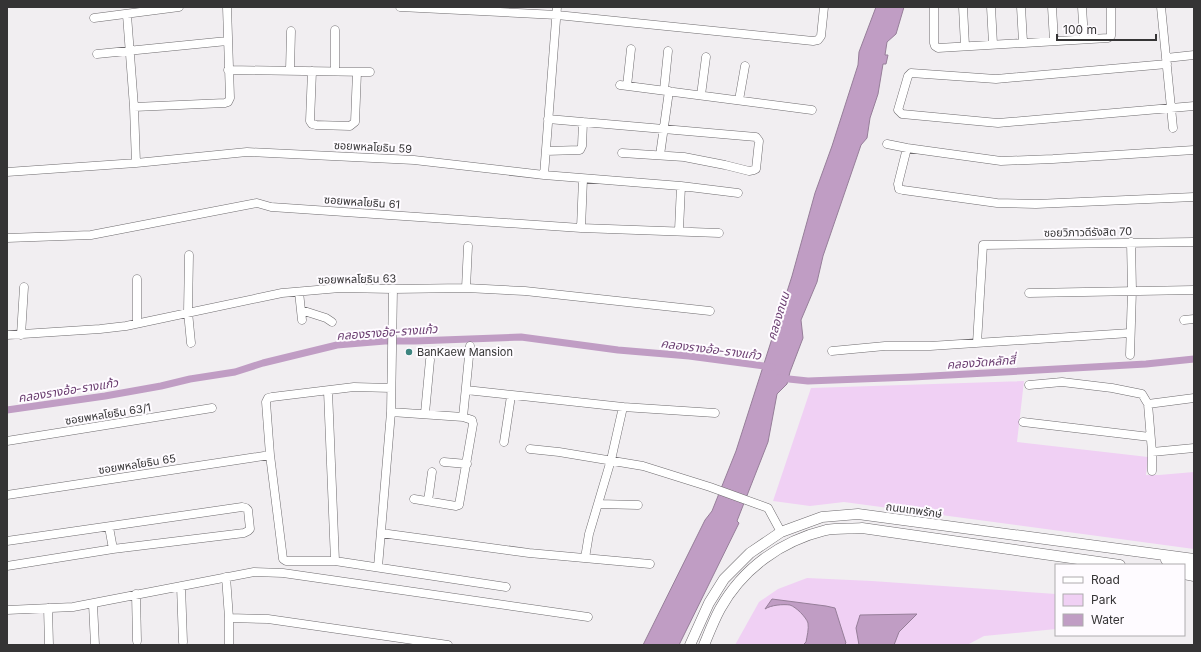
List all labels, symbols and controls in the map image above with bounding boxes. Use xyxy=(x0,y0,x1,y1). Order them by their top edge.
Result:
scale bar xyxy=(1057,16,1156,42)
text: 100 m xyxy=(1063,22,1097,37)
street label: ซอยพหลโยธิน 59 xyxy=(334,138,413,156)
street label: ซอยพหลโยธิน 61 xyxy=(324,192,400,212)
street label: ซอยวิภาวดีรังสิต 70 xyxy=(1044,224,1132,240)
street label: ซอยพหลโยธิน 63 xyxy=(318,271,397,287)
water label: คลองถนน xyxy=(764,290,793,342)
water label: คลองรางอ้อ-รางแก้ว xyxy=(336,321,439,343)
water label: คลองรางอ้อ-รางแก้ว xyxy=(660,335,763,363)
place label: BanKaew Mansion xyxy=(417,345,513,359)
marker: BanKaew Mansion xyxy=(404,347,414,357)
water label: คลองวัดหลักสี่ xyxy=(946,351,1018,372)
water label: คลองรางอ้อ-รางแก้ว xyxy=(17,375,120,405)
street label: ซอยพหลโยธิน 63/1 xyxy=(64,400,152,428)
street label: ซอยพหลโยธิน 65 xyxy=(97,451,177,477)
street label: ถนนเทพรักษ์ xyxy=(885,499,943,521)
legend xyxy=(1055,564,1185,636)
text: Road xyxy=(1091,572,1120,587)
text: Park xyxy=(1091,592,1117,607)
text: Water xyxy=(1091,612,1125,627)

